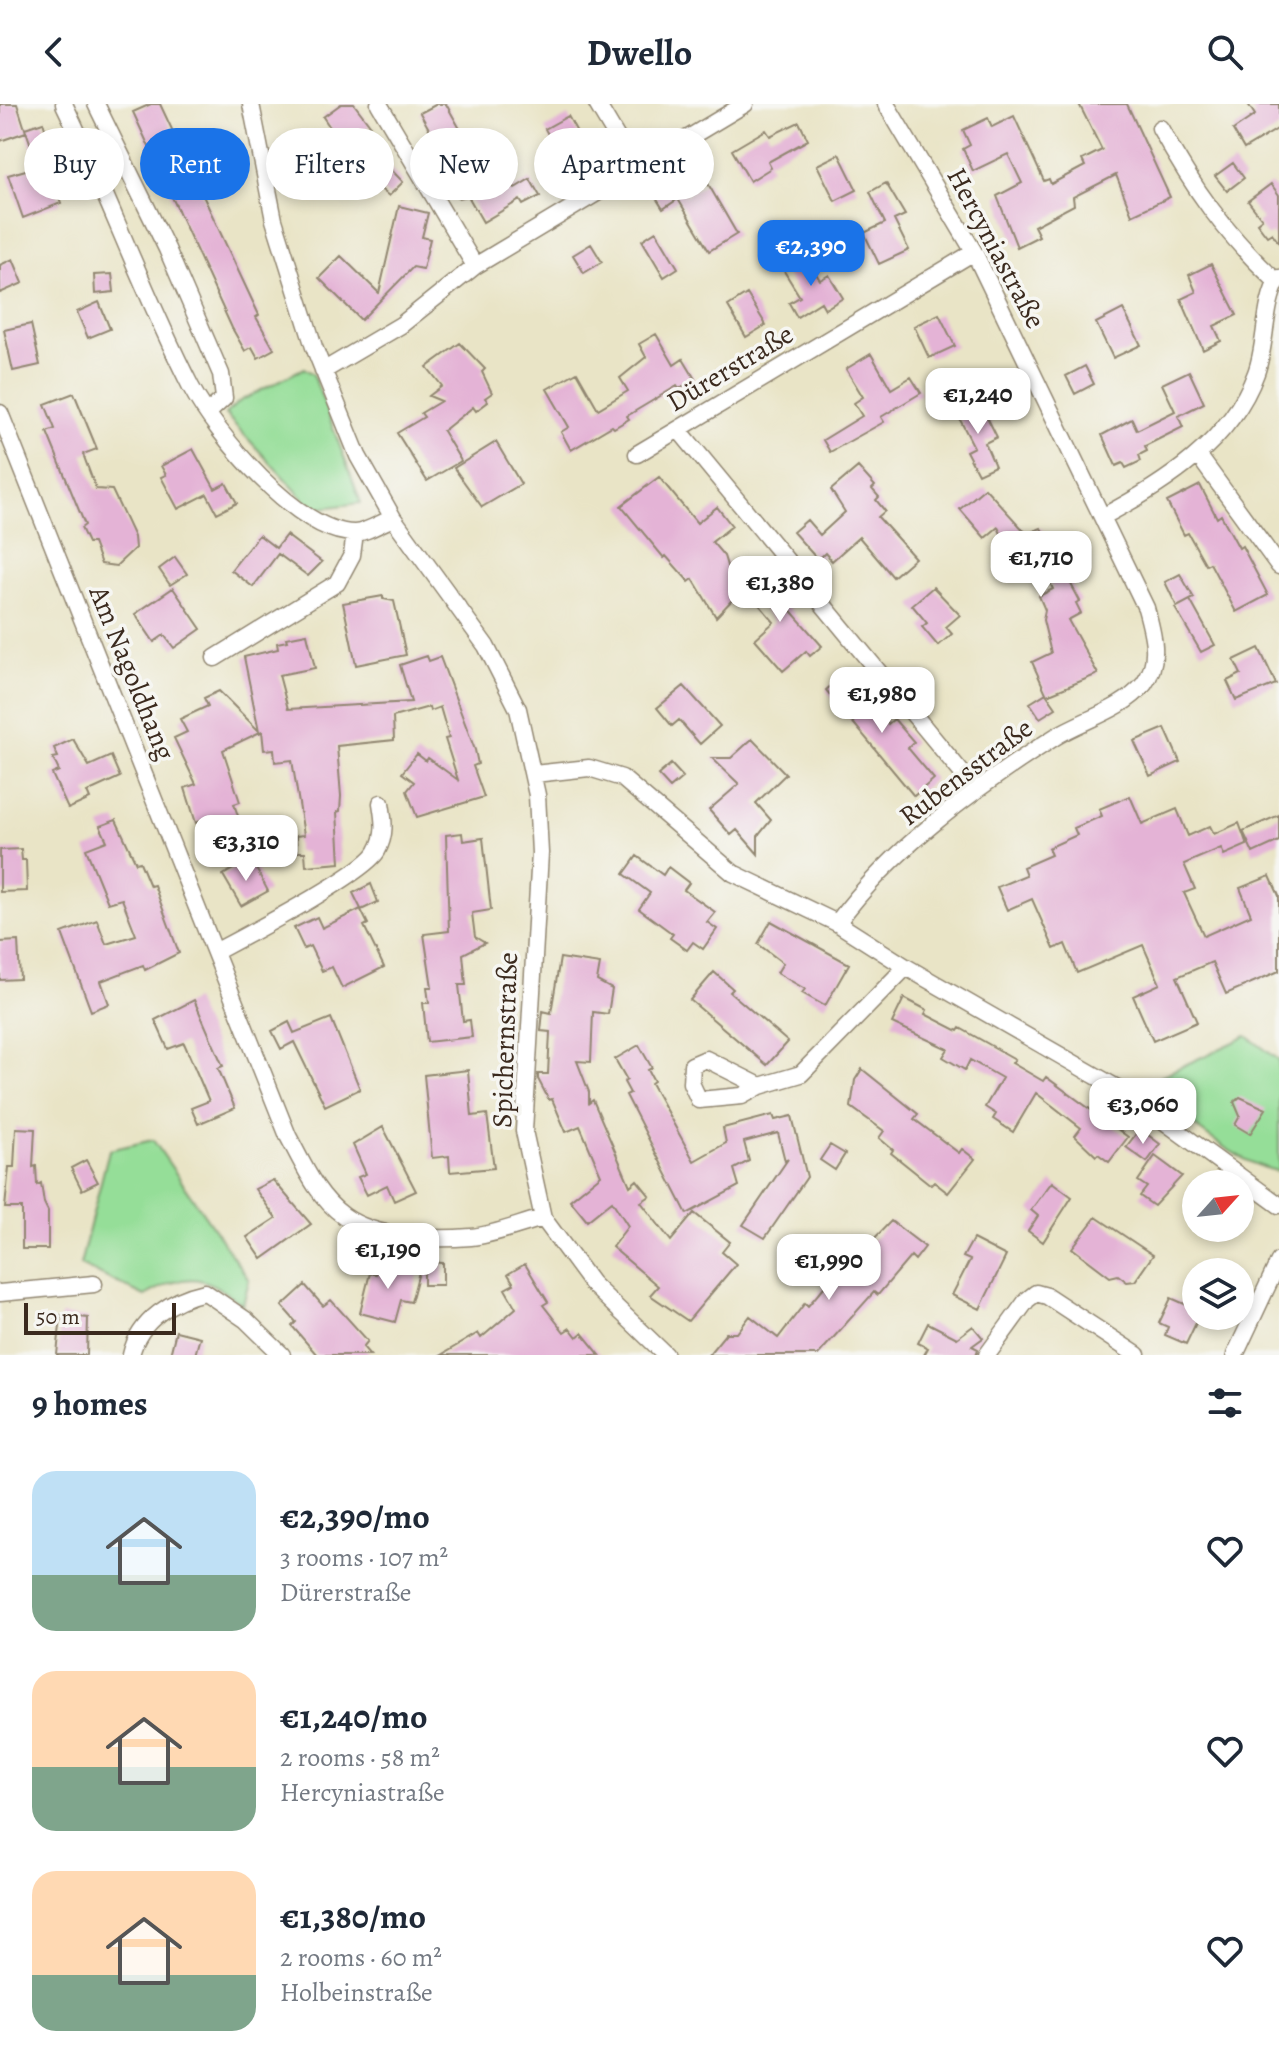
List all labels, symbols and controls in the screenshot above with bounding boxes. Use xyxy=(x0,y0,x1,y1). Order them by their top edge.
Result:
text: Dwello xyxy=(587,28,692,77)
icon: back xyxy=(32,30,76,74)
icon: search xyxy=(1203,30,1247,74)
chip: Buy xyxy=(24,128,124,200)
chip: Rent xyxy=(140,128,250,200)
chip: Filters xyxy=(266,128,394,200)
chip: New xyxy=(410,128,518,200)
chip: Apartment xyxy=(534,128,714,200)
street label: Hercyniastraße xyxy=(938,161,1054,335)
pin: €2,390 xyxy=(746,220,876,288)
text: €2,390 xyxy=(776,228,846,263)
street label: Dürerstraße xyxy=(660,315,800,421)
pin: €1,240 xyxy=(913,368,1043,436)
text: €1,240 xyxy=(943,376,1013,411)
pin: €1,710 xyxy=(976,531,1106,599)
text: €1,710 xyxy=(1009,539,1073,574)
pin: €1,380 xyxy=(715,556,845,624)
text: €1,380 xyxy=(746,564,814,599)
street label: Am Nagoldhang xyxy=(79,579,184,766)
pin: €1,980 xyxy=(817,667,947,735)
text: €1,980 xyxy=(848,675,916,710)
street label: Rubensstraße xyxy=(892,709,1040,835)
pin: €3,310 xyxy=(181,815,311,883)
text: €3,310 xyxy=(213,823,279,858)
street label: Spichernstraße xyxy=(483,951,527,1129)
pin: €3,060 xyxy=(1078,1078,1208,1146)
text: €3,060 xyxy=(1107,1086,1179,1121)
north arrow xyxy=(1182,1170,1254,1242)
map controls xyxy=(1182,1170,1254,1330)
pin: €1,190 xyxy=(323,1223,453,1291)
text: €1,190 xyxy=(355,1231,421,1266)
pin: €1,990 xyxy=(764,1234,894,1302)
text: €1,990 xyxy=(795,1242,863,1277)
button: layers xyxy=(1182,1258,1254,1330)
scale bar xyxy=(24,1299,176,1335)
text: 50 m xyxy=(36,1302,80,1332)
text: 9 homes xyxy=(32,1380,148,1427)
icon: filters xyxy=(1203,1381,1247,1425)
text: €2,390/mo xyxy=(280,1493,430,1540)
icon: home xyxy=(96,1503,192,1599)
icon: heart xyxy=(1203,1529,1247,1573)
text: 3 rooms · 107 m² xyxy=(280,1540,448,1575)
text: Dürerstraße xyxy=(280,1575,412,1610)
text: €1,240/mo xyxy=(280,1693,428,1740)
icon: home xyxy=(96,1703,192,1799)
icon: heart xyxy=(1203,1729,1247,1773)
text: 2 rooms · 58 m² xyxy=(280,1740,440,1775)
text: Hercyniastraße xyxy=(280,1775,445,1810)
text: €1,380/mo xyxy=(280,1893,426,1940)
icon: home xyxy=(96,1903,192,1999)
icon: heart xyxy=(1203,1929,1247,1973)
text: 2 rooms · 60 m² xyxy=(280,1940,442,1975)
text: Holbeinstraße xyxy=(280,1975,433,2010)

